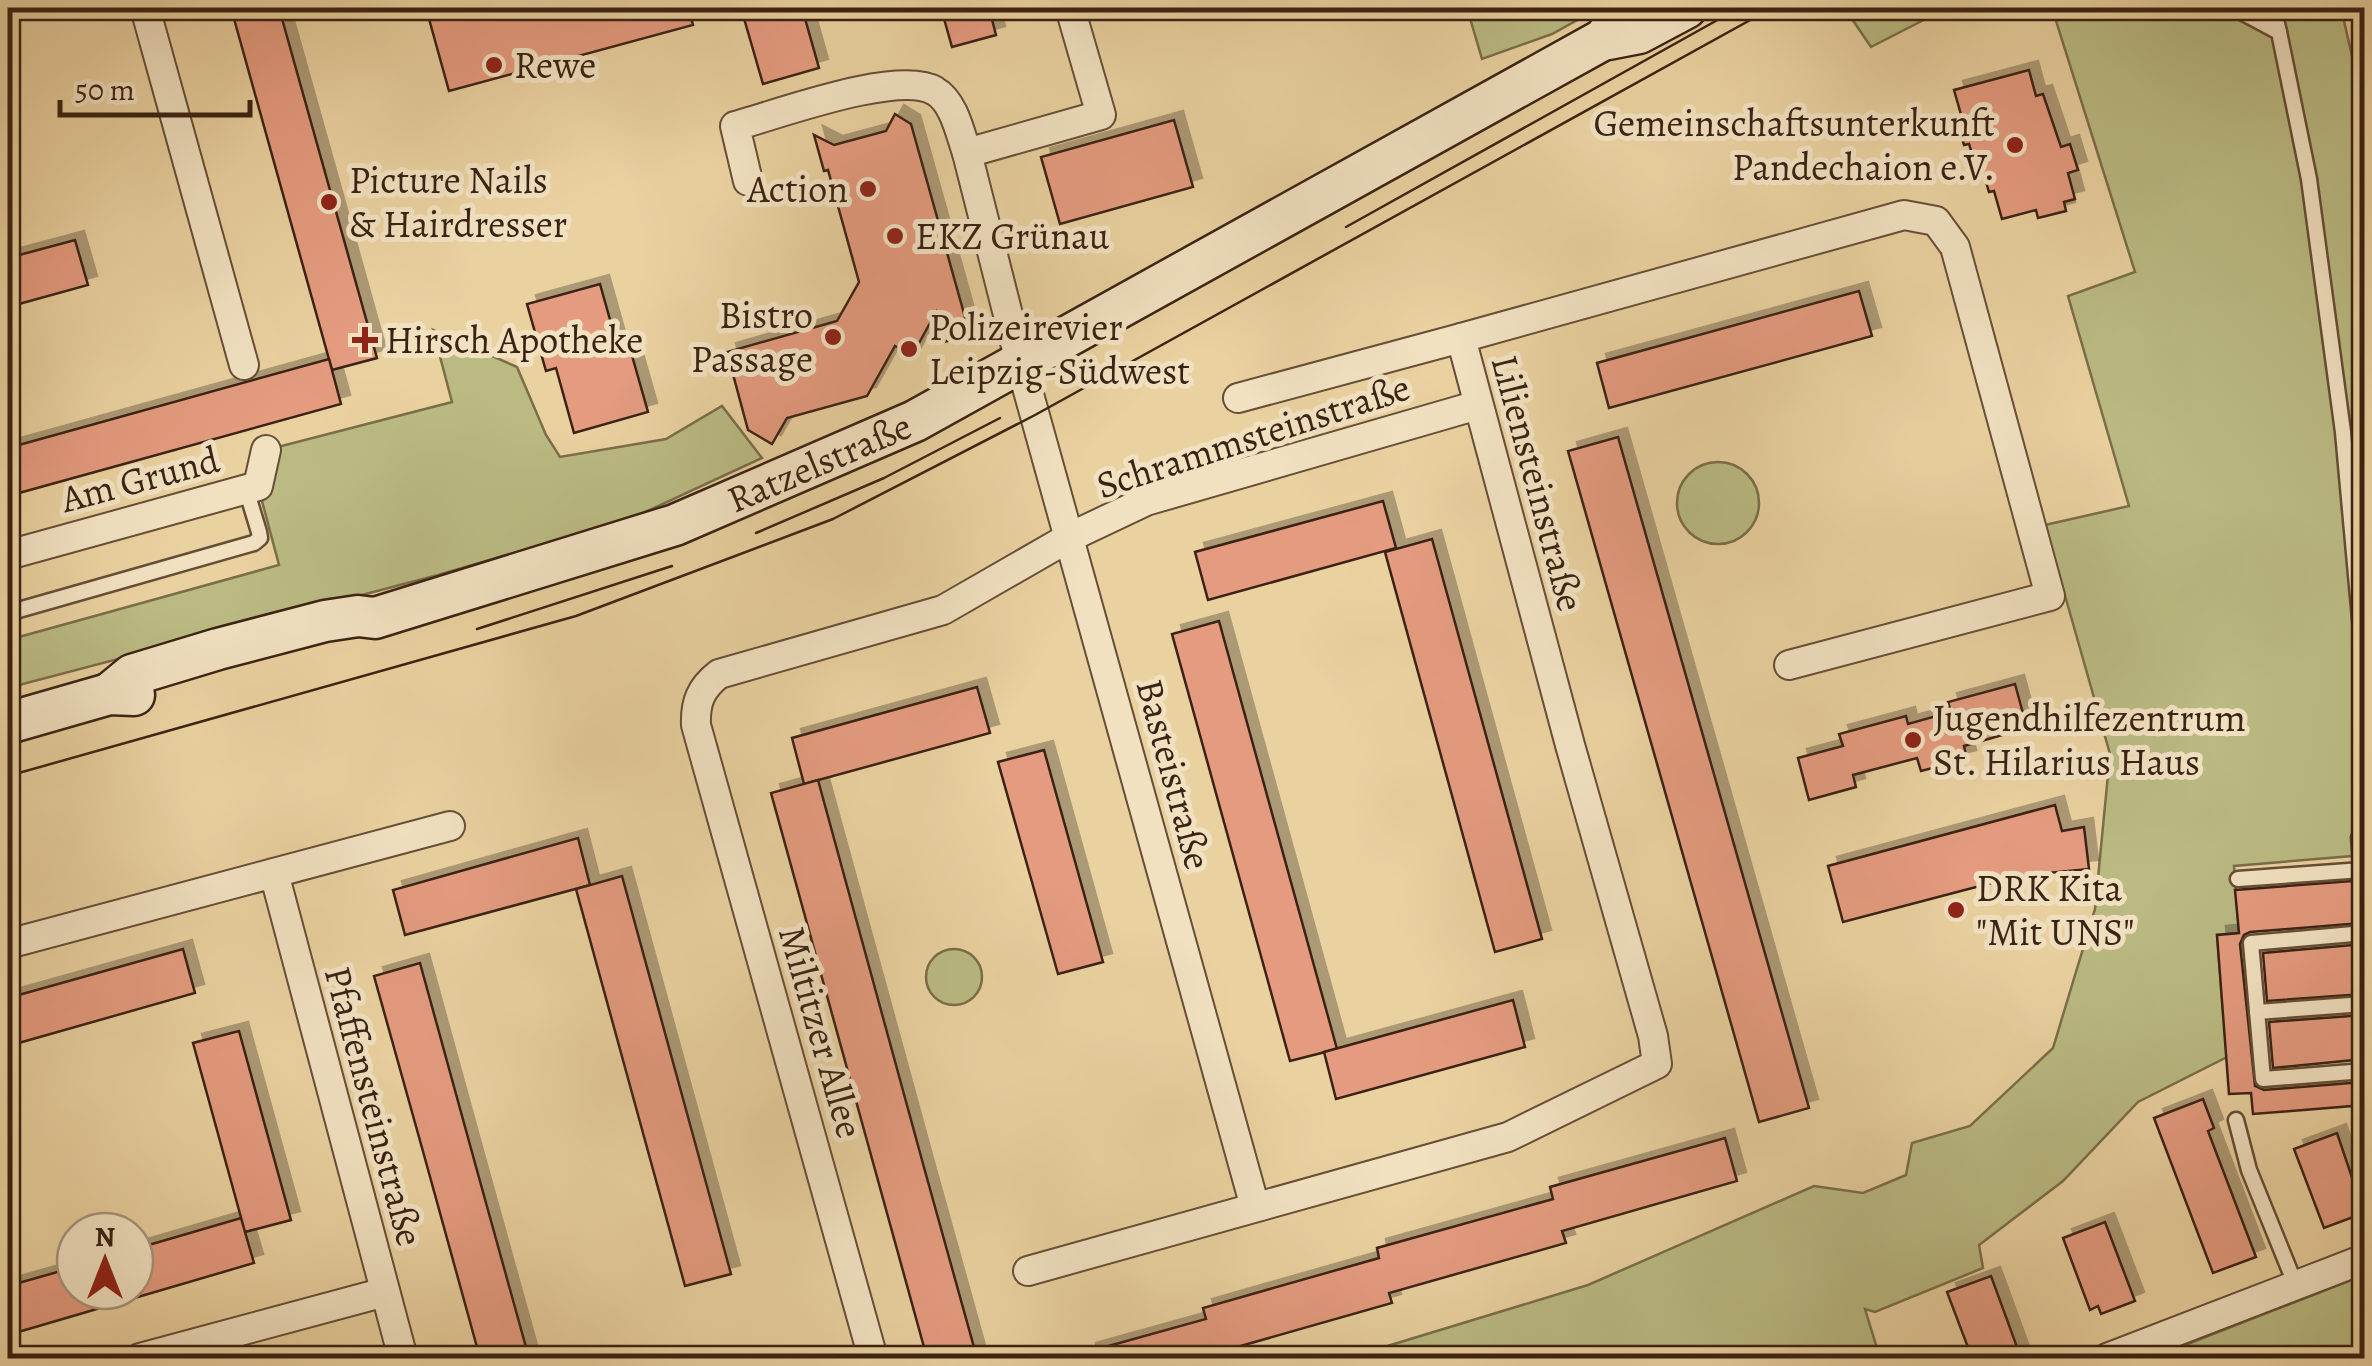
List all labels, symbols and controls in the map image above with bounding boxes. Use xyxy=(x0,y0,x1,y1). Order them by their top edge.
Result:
place label: Rewe xyxy=(514,39,596,91)
marker: Rewe xyxy=(483,54,505,76)
scale bar xyxy=(60,55,250,117)
text: 50 m xyxy=(75,70,135,110)
place label: Gemeinschaftsunterkunft Pandechaion e.V. xyxy=(1593,97,1995,193)
marker: Gemeinschaftsunterkunft Pandechaion e.V. xyxy=(2004,134,2026,156)
place label: Picture Nails & Hairdresser xyxy=(349,154,567,250)
place label: Action xyxy=(746,163,848,215)
marker: Action xyxy=(857,178,879,200)
marker: Picture Nails & Hairdresser xyxy=(318,191,340,213)
place label: EKZ Grünau xyxy=(915,210,1110,262)
marker: EKZ Grünau xyxy=(884,225,906,247)
place label: Bistro Passage xyxy=(691,289,813,385)
place label: Polizeirevier Leipzig-Südwest xyxy=(929,301,1190,397)
place label: Hirsch Apotheke xyxy=(385,314,643,366)
marker: Bistro Passage xyxy=(822,326,844,348)
marker: Hirsch Apotheke xyxy=(354,329,376,351)
marker: Polizeirevier Leipzig-Südwest xyxy=(898,338,920,360)
street label: Liliensteinstraße xyxy=(1479,349,1597,617)
street label: Schrammsteinstraße xyxy=(1090,361,1416,511)
street label: Ratzelstraße xyxy=(719,400,919,525)
street label: Am Grund xyxy=(54,433,225,525)
street label: Basteistraße xyxy=(1124,673,1224,875)
place label: Jugendhilfezentrum St. Hilarius Haus xyxy=(1933,692,2246,788)
marker: Jugendhilfezentrum St. Hilarius Haus xyxy=(1902,729,1924,751)
place label: DRK Kita "Mit UNS" xyxy=(1976,862,2135,958)
marker: DRK Kita "Mit UNS" xyxy=(1945,899,1967,921)
street label: Miltitzer Allee xyxy=(766,920,876,1144)
street label: Pfaffensteinstraße xyxy=(312,960,436,1252)
north arrow xyxy=(55,1211,155,1311)
text: N xyxy=(95,1218,115,1256)

